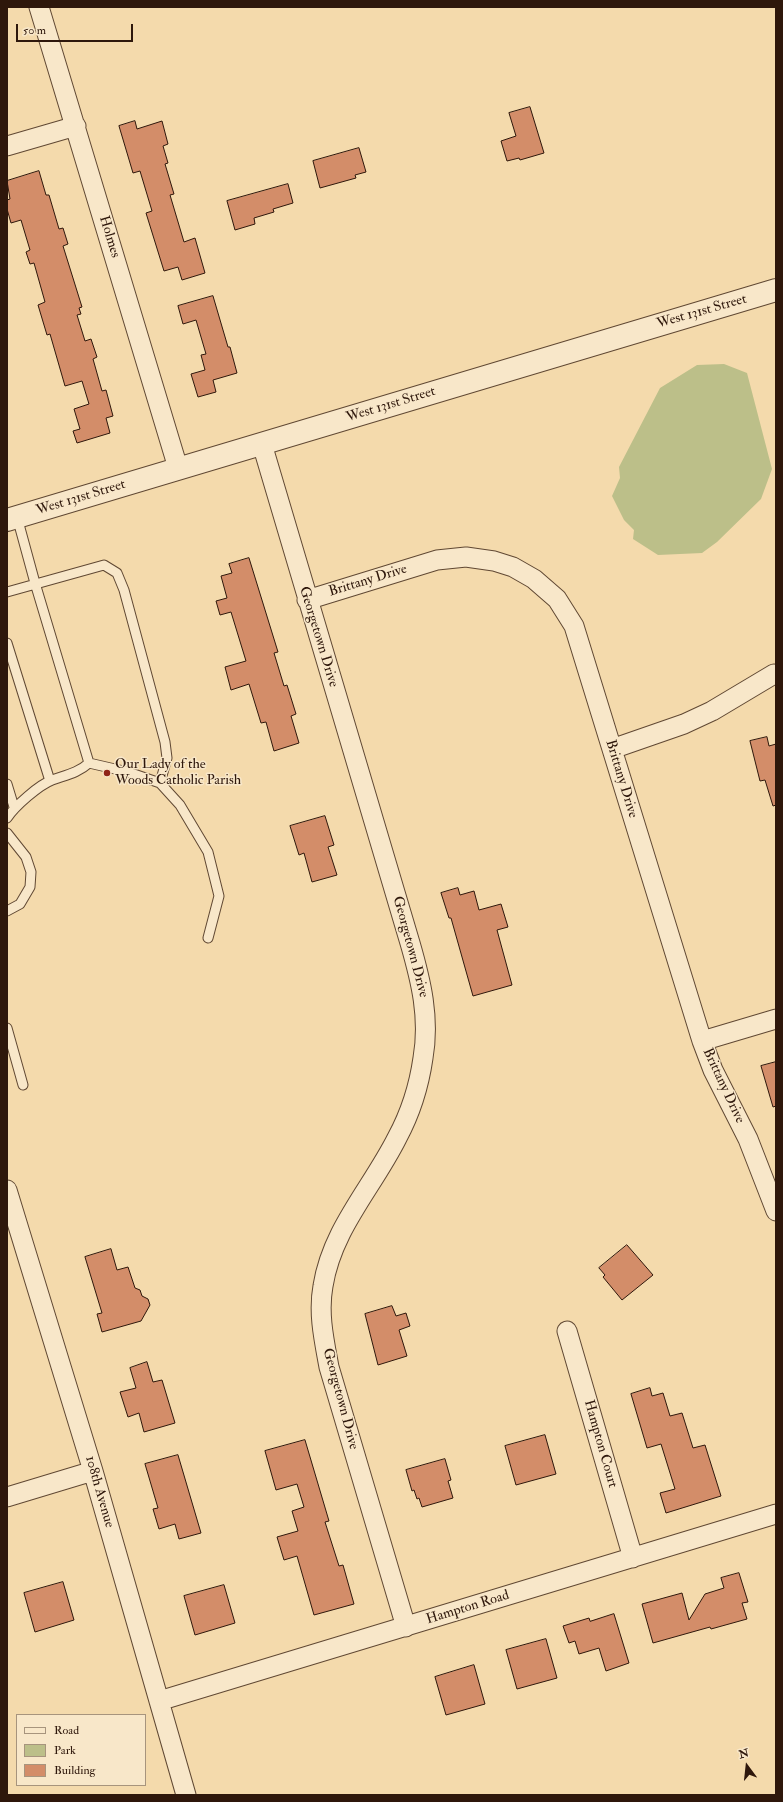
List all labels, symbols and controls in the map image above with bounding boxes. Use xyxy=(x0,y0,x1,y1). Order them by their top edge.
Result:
scale bar xyxy=(18,16,135,42)
text: 50 m xyxy=(23,23,46,38)
street label: Holmes xyxy=(95,214,123,260)
street label: West 131st Street xyxy=(655,291,749,333)
street label: West 131st Street xyxy=(344,383,438,427)
street label: West 131st Street xyxy=(34,476,128,520)
street label: Brittany Drive xyxy=(327,561,409,601)
street label: Georgetown Drive xyxy=(295,585,341,689)
street label: Brittany Drive xyxy=(601,738,641,820)
place label: Our Lady of the Woods Catholic Parish xyxy=(115,757,241,790)
marker: Our Lady of the Woods Catholic Parish xyxy=(102,768,112,778)
street label: Georgetown Drive xyxy=(388,894,432,1000)
street label: Brittany Drive xyxy=(698,1046,748,1126)
street label: Georgetown Drive xyxy=(318,1346,362,1452)
street label: Hampton Court xyxy=(579,1398,621,1490)
street label: 108th Avenue xyxy=(81,1454,117,1530)
street label: Hampton Road xyxy=(425,1587,511,1629)
legend xyxy=(16,1714,146,1786)
text: Road xyxy=(54,1723,79,1738)
text: Park xyxy=(54,1743,76,1758)
north arrow xyxy=(727,1746,767,1786)
text: N xyxy=(737,1746,750,1761)
text: Building xyxy=(54,1763,95,1778)

